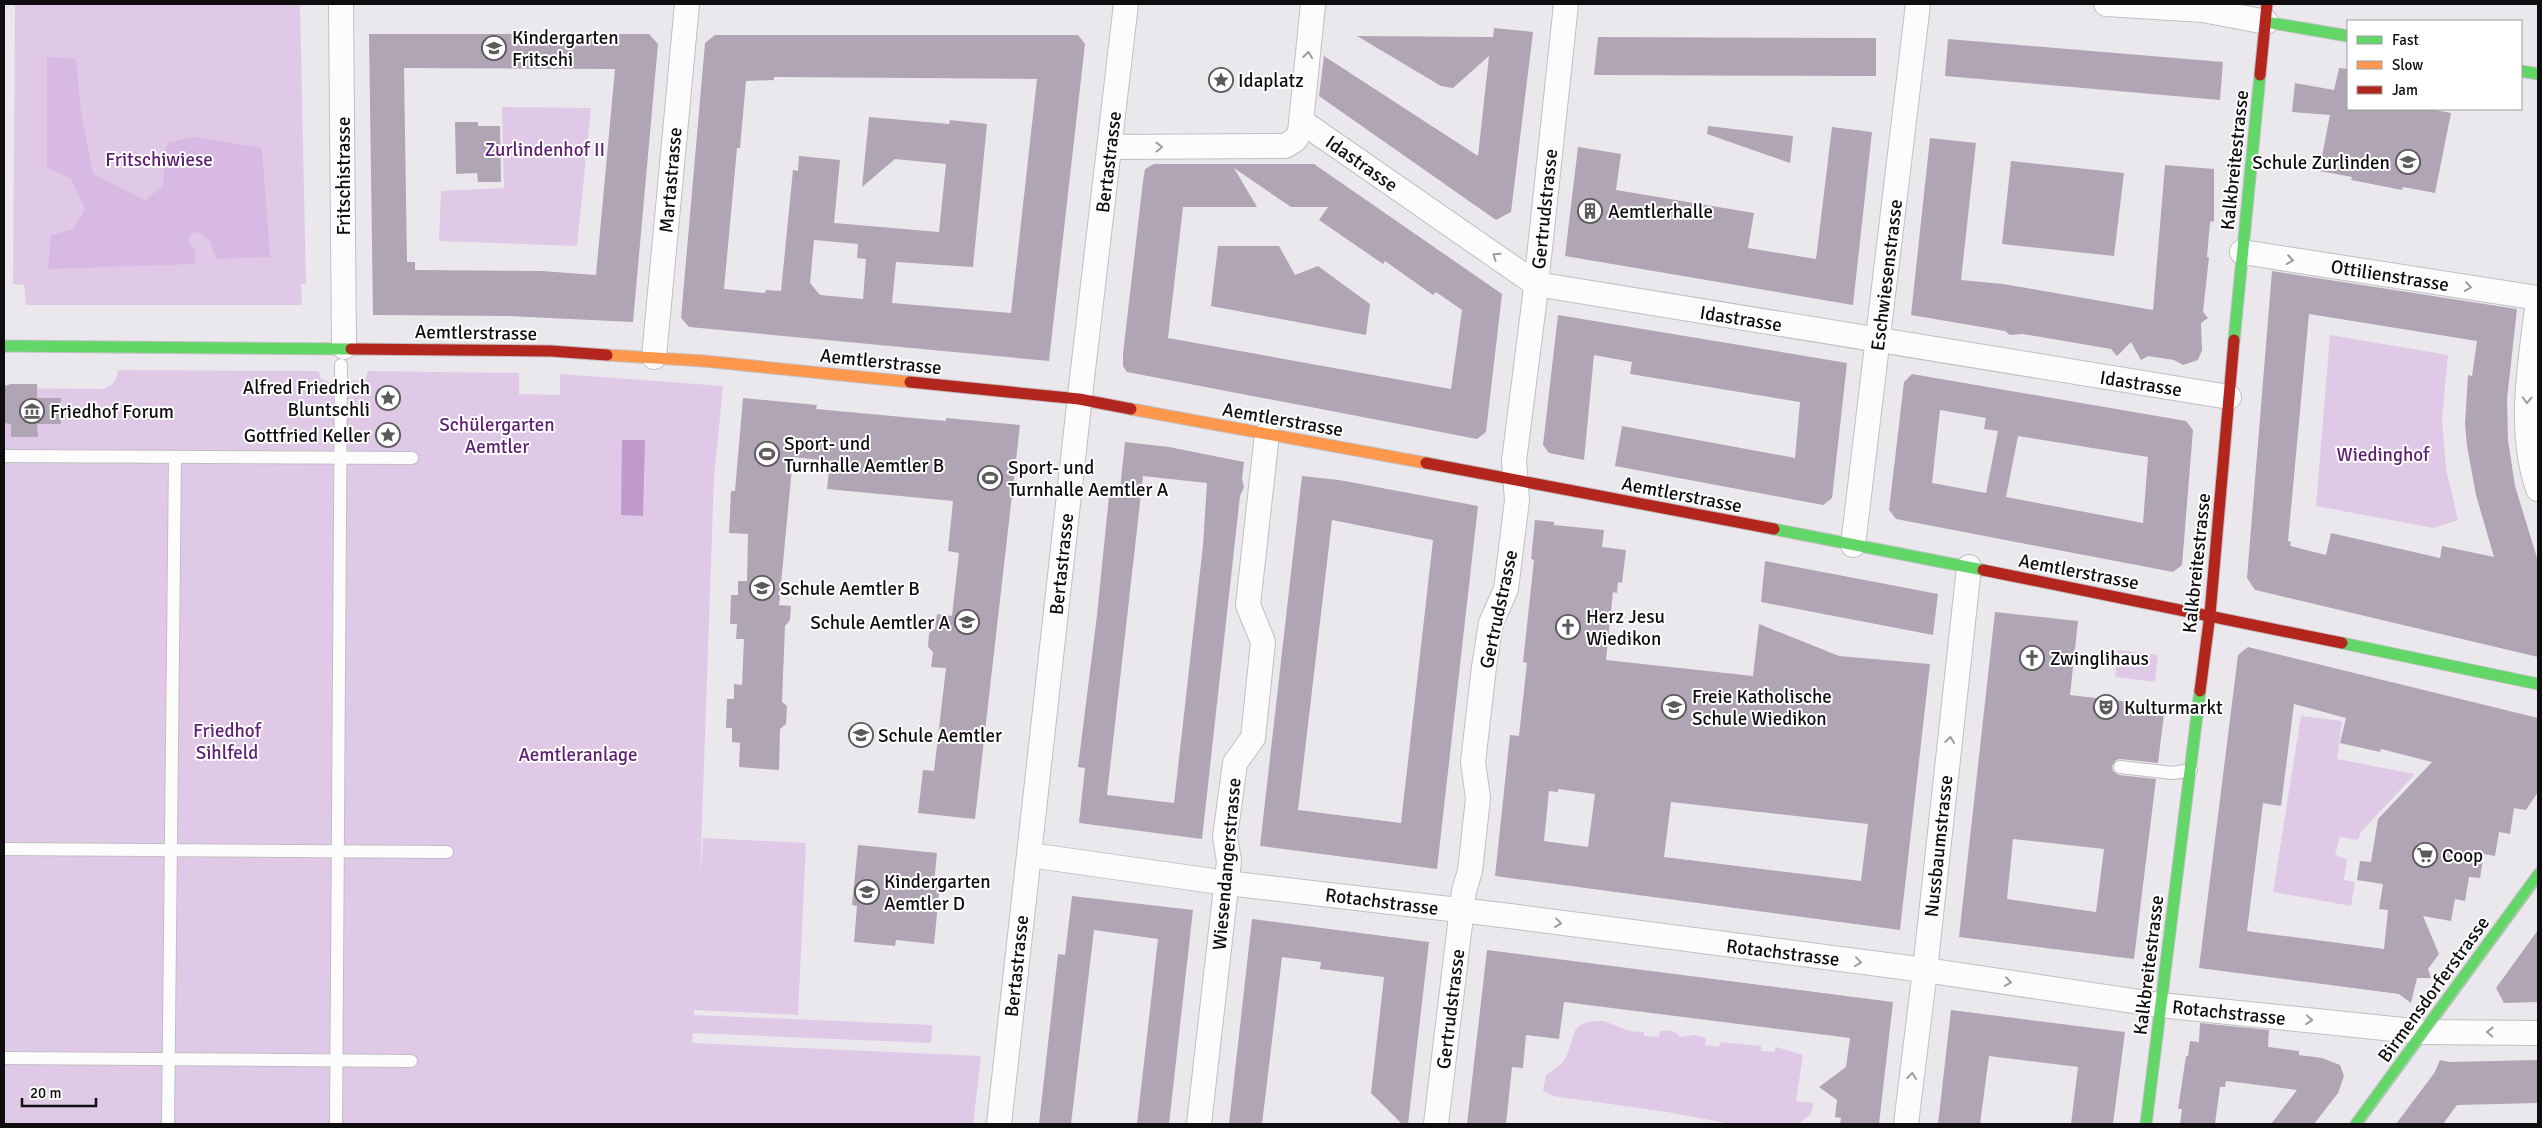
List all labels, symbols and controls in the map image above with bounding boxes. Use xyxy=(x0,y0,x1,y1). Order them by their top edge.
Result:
legend xyxy=(2347,20,2522,110)
place label: Kindergarten Fritschi xyxy=(512,26,619,72)
text: Fast xyxy=(2392,31,2419,49)
school or university icon: Kindergarten Fritschi xyxy=(481,35,507,61)
one-way arrow xyxy=(1302,50,1313,58)
text: Slow xyxy=(2392,56,2423,74)
place icon: Idaplatz xyxy=(1208,67,1234,93)
place label: Idaplatz xyxy=(1238,69,1304,93)
text: Jam xyxy=(2392,81,2418,99)
street label: Kalkbreitestrasse xyxy=(2216,89,2254,231)
street label: Bertastrasse xyxy=(1091,110,1127,214)
street label: Fritschistrasse xyxy=(332,117,356,235)
street label: Martastrasse xyxy=(654,126,688,234)
street label: Idastrasse xyxy=(1321,130,1402,197)
park label: Zurlindenhof II xyxy=(485,138,605,162)
one-way arrow xyxy=(1155,142,1163,152)
park label: Fritschiwiese xyxy=(105,148,213,172)
street label: Gertrudstrasse xyxy=(1527,148,1563,270)
school or university icon: Schule Zurlinden xyxy=(2395,149,2421,175)
place label: Schule Zurlinden xyxy=(2252,151,2390,175)
building icon: Aemtlerhalle xyxy=(1577,198,1603,224)
street label: Eschwiesenstrasse xyxy=(1866,198,1908,352)
place label: Aemtlerhalle xyxy=(1608,200,1713,224)
one-way arrow xyxy=(1493,253,1502,262)
one-way arrow xyxy=(2286,254,2294,264)
street label: Ottilienstrasse xyxy=(2329,255,2451,297)
one-way arrow xyxy=(2464,281,2472,292)
street label: Idastrasse xyxy=(1698,301,1784,337)
street label: Aemtlerstrasse xyxy=(415,320,537,346)
street label: Aemtlerstrasse xyxy=(819,344,943,380)
street label: Idastrasse xyxy=(2098,366,2184,402)
place label: Alfred Friedrich Bluntschli xyxy=(243,376,370,422)
place icon: Alfred Friedrich Bluntschli xyxy=(375,385,401,411)
one-way arrow xyxy=(2522,396,2533,404)
museum icon: Friedhof Forum xyxy=(19,398,45,424)
street label: Aemtlerstrasse xyxy=(1221,398,1345,442)
place label: Friedhof Forum xyxy=(50,400,174,424)
park label: Schülergarten Aemtler xyxy=(439,413,555,459)
place icon: Gottfried Keller xyxy=(375,422,401,448)
place label: Gottfried Keller xyxy=(244,424,370,448)
place label: Sport- und Turnhalle Aemtler B xyxy=(784,432,944,478)
sports icon: Sport- und Turnhalle Aemtler B xyxy=(754,441,780,467)
park label: Wiedinghof xyxy=(2337,443,2431,467)
place label: Sport- und Turnhalle Aemtler A xyxy=(1008,456,1169,502)
sports icon: Sport- und Turnhalle Aemtler A xyxy=(977,465,1003,491)
street label: Aemtlerstrasse xyxy=(1620,472,1744,518)
street label: Kalkbreitestrasse xyxy=(2178,492,2216,634)
street label: Bertastrasse xyxy=(1045,512,1079,616)
street label: Gertrudstrasse xyxy=(1475,548,1523,671)
street label: Aemtlerstrasse xyxy=(2017,549,2141,595)
school or university icon: Schule Aemtler B xyxy=(749,575,775,601)
place label: Schule Aemtler B xyxy=(780,577,920,601)
place label: Herz Jesu Wiedikon xyxy=(1586,605,1665,651)
school or university icon: Schule Aemtler A xyxy=(954,609,980,635)
place label: Schule Aemtler A xyxy=(810,611,950,635)
church icon: Herz Jesu Wiedikon xyxy=(1555,614,1581,640)
church icon: Zwinglihaus xyxy=(2019,645,2045,671)
place label: Zwinglihaus xyxy=(2050,647,2149,671)
place label: Freie Katholische Schule Wiedikon xyxy=(1692,685,1832,731)
school or university icon: Freie Katholische Schule Wiedikon xyxy=(1661,694,1687,720)
theatre icon: Kulturmarkt xyxy=(2093,694,2119,720)
place label: Kulturmarkt xyxy=(2124,696,2223,720)
park label: Friedhof Sihlfeld xyxy=(193,719,263,765)
school or university icon: Schule Aemtler xyxy=(848,722,874,748)
place label: Schule Aemtler xyxy=(878,724,1002,748)
one-way arrow xyxy=(1944,736,1955,744)
park label: Aemtleranlage xyxy=(518,743,638,767)
street label: Nussbaumstrasse xyxy=(1920,774,1958,918)
street label: Wiesendangerstrasse xyxy=(1207,777,1246,951)
supermarket icon: Coop xyxy=(2412,842,2438,868)
place label: Coop xyxy=(2442,844,2483,868)
place label: Kindergarten Aemtler D xyxy=(884,870,991,916)
school or university icon: Kindergarten Aemtler D xyxy=(854,879,880,905)
street label: Rotachstrasse xyxy=(1324,883,1440,921)
street label: Kalkbreitestrasse xyxy=(2128,894,2169,1036)
street label: Birmensdorferstrasse xyxy=(2373,912,2495,1067)
street label: Bertastrasse xyxy=(1000,914,1034,1018)
one-way arrow xyxy=(1555,917,1563,928)
street label: Rotachstrasse xyxy=(1725,934,1841,972)
street label: Gertrudstrasse xyxy=(1432,948,1470,1071)
one-way arrow xyxy=(1855,956,1863,967)
one-way arrow xyxy=(2004,977,2013,987)
street label: Rotachstrasse xyxy=(2171,995,2287,1031)
one-way arrow xyxy=(2305,1014,2313,1025)
one-way arrow xyxy=(2485,1027,2493,1037)
one-way arrow xyxy=(1906,1072,1917,1080)
scale bar xyxy=(22,1076,96,1108)
text: 20 m xyxy=(30,1084,61,1102)

